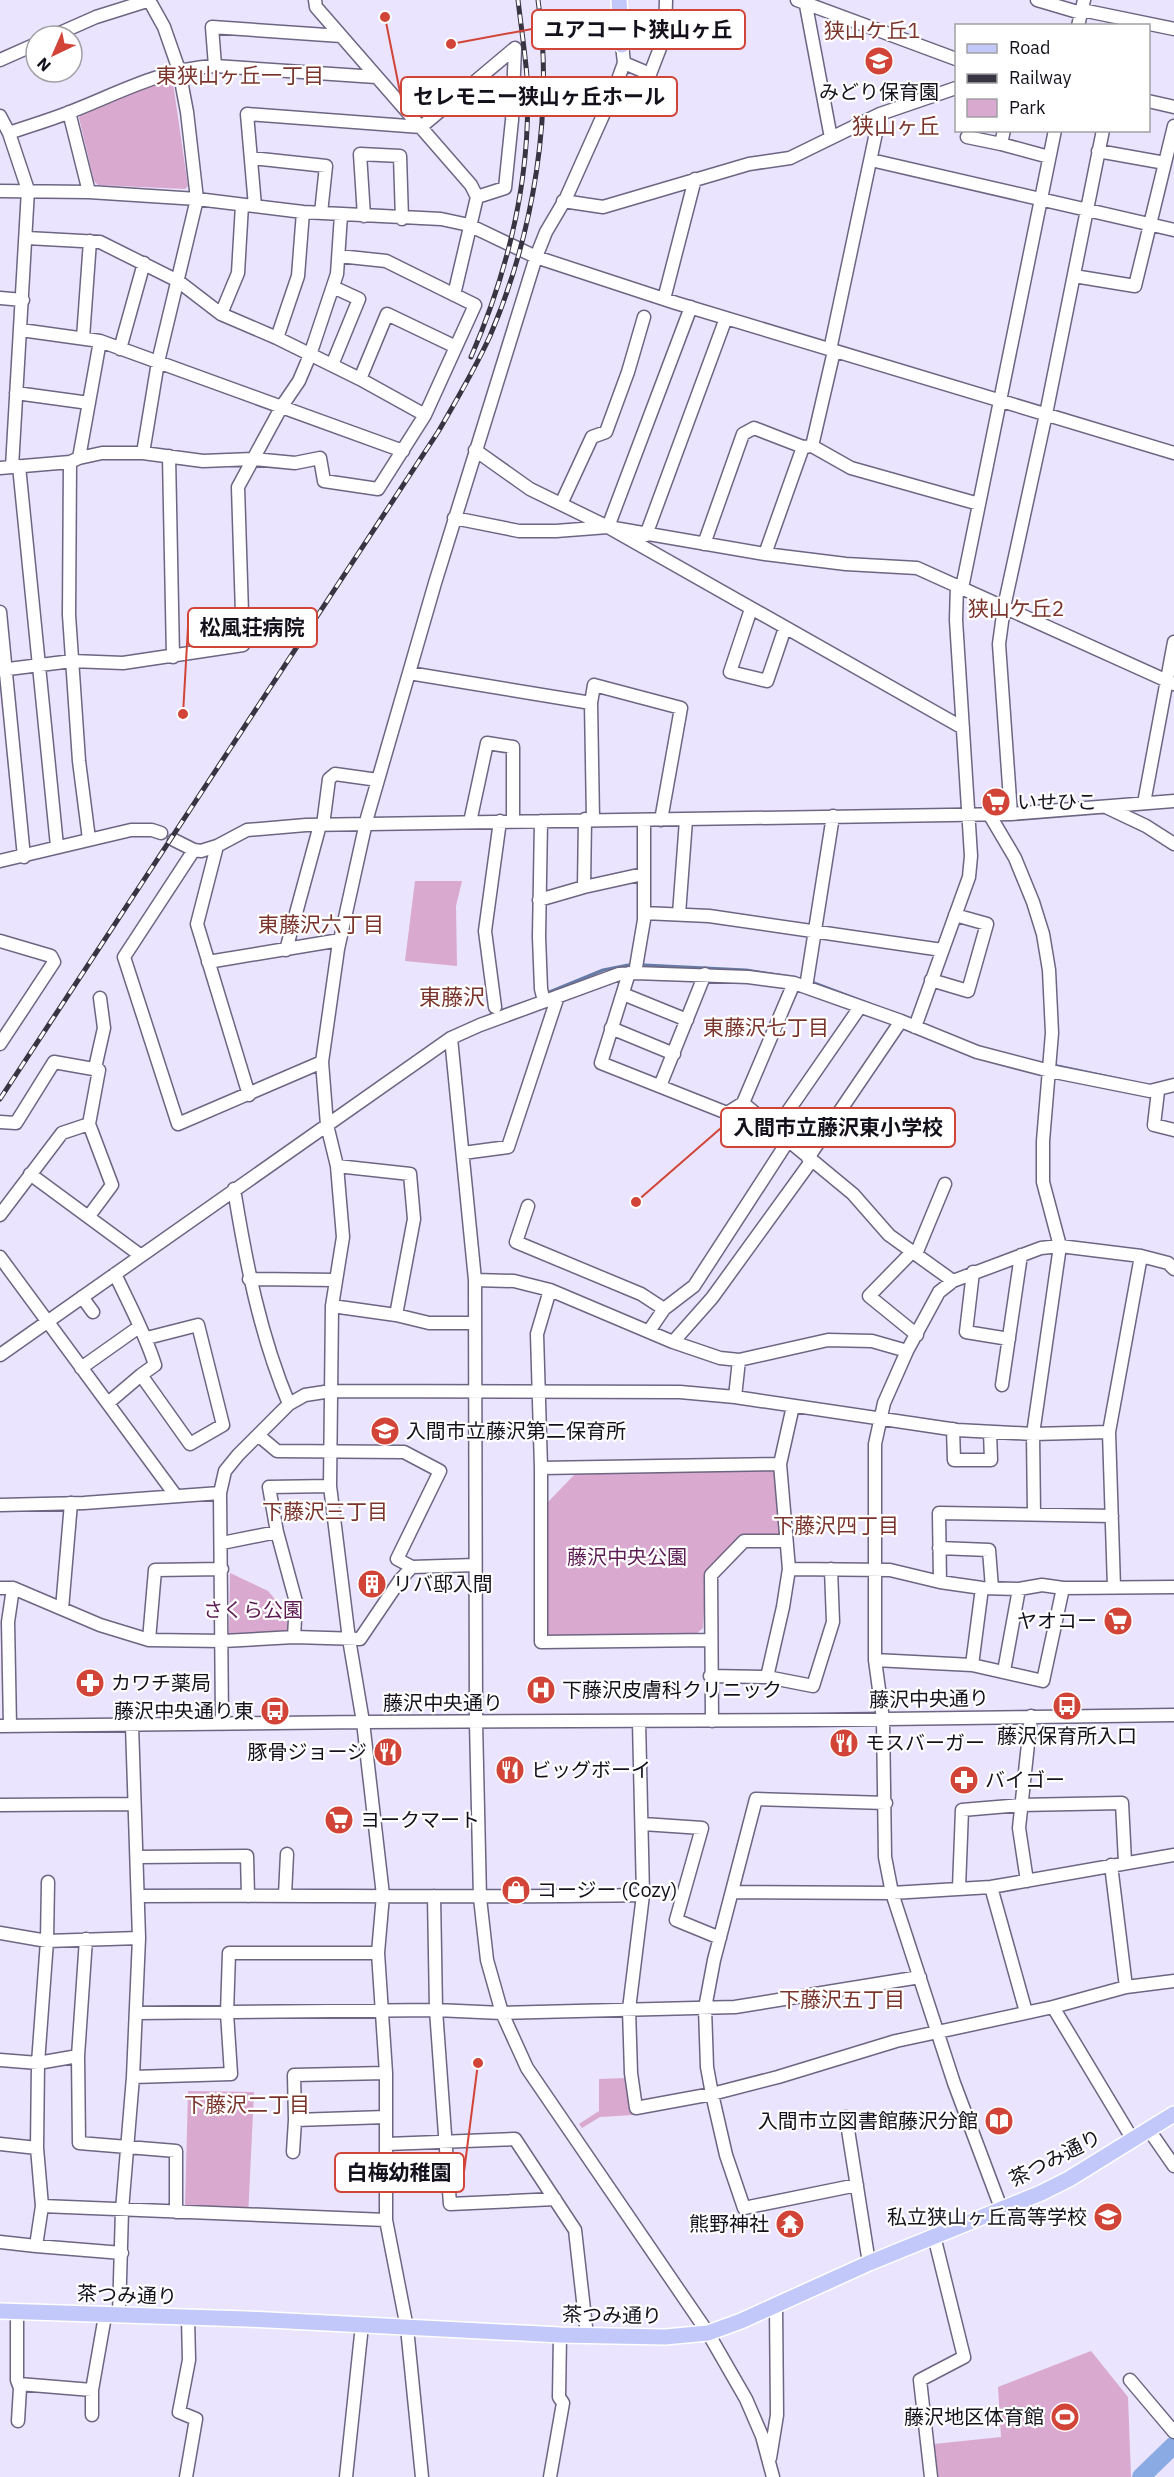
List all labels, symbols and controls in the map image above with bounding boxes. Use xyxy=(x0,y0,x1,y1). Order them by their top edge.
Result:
callout: ユアコート狭山ヶ丘 xyxy=(532,10,745,49)
text: ユアコート狭山ヶ丘 xyxy=(544,15,733,43)
district label: 狭山ケ丘1 xyxy=(824,16,920,44)
north arrow xyxy=(24,24,84,84)
legend xyxy=(955,24,1150,132)
text: Road xyxy=(1009,36,1050,59)
school or university icon: みどり保育園 xyxy=(863,45,895,77)
text: N xyxy=(32,54,55,76)
district label: 東狭山ヶ丘一丁目 xyxy=(156,61,324,89)
text: Railway xyxy=(1009,66,1071,89)
callout: セレモニー狭山ヶ丘ホール xyxy=(401,77,677,116)
place label: みどり保育園 xyxy=(819,78,939,105)
text: セレモニー狭山ヶ丘ホール xyxy=(413,82,665,110)
text: Park xyxy=(1009,96,1046,119)
district label: 狭山ヶ丘 xyxy=(852,111,940,140)
district label: 狭山ケ丘2 xyxy=(968,594,1064,622)
callout: 松風荘病院 xyxy=(188,608,317,647)
text: 松風荘病院 xyxy=(200,613,305,641)
supermarket icon: いせひこ xyxy=(980,786,1012,818)
place label: いせひこ xyxy=(1017,788,1097,815)
district label: 東藤沢六丁目 xyxy=(258,910,384,938)
district label: 東藤沢 xyxy=(419,982,485,1011)
district label: 東藤沢七丁目 xyxy=(703,1013,829,1041)
callout: 入間市立藤沢東小学校 xyxy=(721,1108,955,1147)
text: 入間市立藤沢東小学校 xyxy=(733,1113,943,1141)
school or university icon: 入間市立藤沢第二保育所 xyxy=(369,1415,401,1447)
place label: 入間市立藤沢第二保育所 xyxy=(406,1417,626,1444)
district label: 下藤沢三丁目 xyxy=(262,1497,388,1525)
district label: 下藤沢四丁目 xyxy=(773,1511,899,1539)
park label: 藤沢中央公園 xyxy=(567,1543,687,1570)
building icon: リバ邸入間 xyxy=(356,1568,388,1600)
place label: リバ邸入間 xyxy=(393,1570,493,1597)
park label: さくら公園 xyxy=(203,1596,303,1623)
supermarket icon: ヤオコー xyxy=(1102,1605,1134,1637)
place label: ヤオコー xyxy=(1017,1607,1097,1634)
pharmacy icon: カワチ薬局 xyxy=(74,1667,106,1699)
place label: カワチ薬局 xyxy=(111,1669,211,1696)
hospital icon: 下藤沢皮膚科クリニック xyxy=(525,1674,557,1706)
place label: 下藤沢皮膚科クリニック xyxy=(562,1676,782,1703)
street label: 藤沢中央通り xyxy=(869,1684,989,1713)
street label: 藤沢中央通り xyxy=(383,1689,503,1716)
bus stop icon: 藤沢保育所入口 xyxy=(1051,1690,1083,1722)
bus stop icon: 藤沢中央通り東 xyxy=(259,1695,291,1727)
place label: 藤沢中央通り東 xyxy=(114,1697,254,1724)
place label: 藤沢保育所入口 xyxy=(997,1722,1137,1749)
restaurant icon: モスバーガー xyxy=(828,1727,860,1759)
place label: モスバーガー xyxy=(865,1729,985,1756)
restaurant icon: 豚骨ジョージ xyxy=(372,1736,404,1768)
place label: 豚骨ジョージ xyxy=(247,1738,367,1765)
restaurant icon: ビッグボーイ xyxy=(494,1754,526,1786)
place label: ビッグボーイ xyxy=(531,1756,651,1783)
pharmacy icon: バイゴー xyxy=(948,1764,980,1796)
place label: バイゴー xyxy=(985,1766,1065,1793)
supermarket icon: ヨークマート xyxy=(323,1804,355,1836)
place label: ヨークマート xyxy=(360,1806,480,1833)
shop icon: コージー (Cozy) xyxy=(500,1874,532,1906)
place label: コージー (Cozy) xyxy=(537,1876,678,1903)
district label: 下藤沢五丁目 xyxy=(779,1985,905,2013)
district label: 下藤沢二丁目 xyxy=(184,2090,310,2118)
library icon: 入間市立図書館藤沢分館 xyxy=(983,2105,1015,2137)
place label: 入間市立図書館藤沢分館 xyxy=(758,2107,978,2134)
street label: 茶つみ通り xyxy=(1004,2123,1105,2192)
callout: 白梅幼稚園 xyxy=(335,2153,464,2192)
text: 白梅幼稚園 xyxy=(347,2158,452,2186)
school or university icon: 私立狭山ヶ丘高等学校 xyxy=(1092,2201,1124,2233)
place label: 私立狭山ヶ丘高等学校 xyxy=(887,2203,1087,2230)
temple icon: 熊野神社 xyxy=(774,2208,806,2240)
place label: 熊野神社 xyxy=(689,2210,769,2237)
street label: 茶つみ通り xyxy=(77,2279,177,2310)
street label: 茶つみ通り xyxy=(562,2300,662,2329)
sports icon: 藤沢地区体育館 xyxy=(1049,2401,1081,2433)
place label: 藤沢地区体育館 xyxy=(904,2403,1044,2430)

